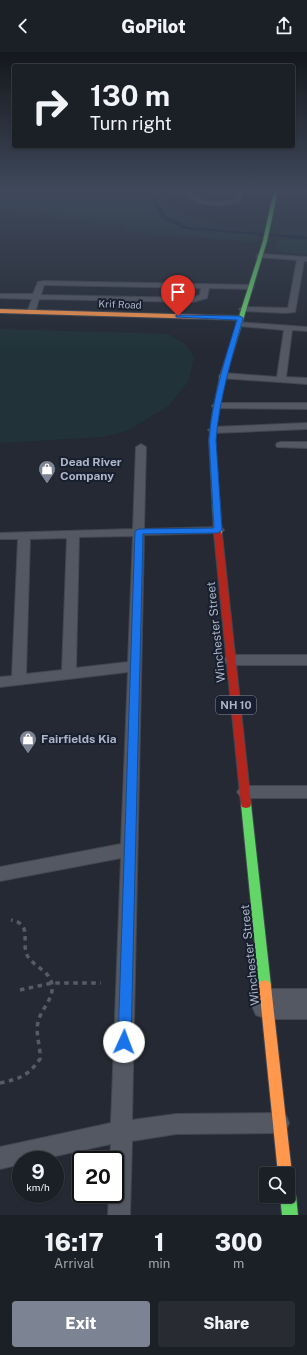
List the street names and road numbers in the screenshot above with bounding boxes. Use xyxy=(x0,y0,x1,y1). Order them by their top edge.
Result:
street label: Krif Road xyxy=(98,297,142,311)
street label: Winchester Street xyxy=(204,581,228,683)
road number: NH 10 xyxy=(216,696,256,714)
street label: Winchester Street xyxy=(238,904,262,1006)

